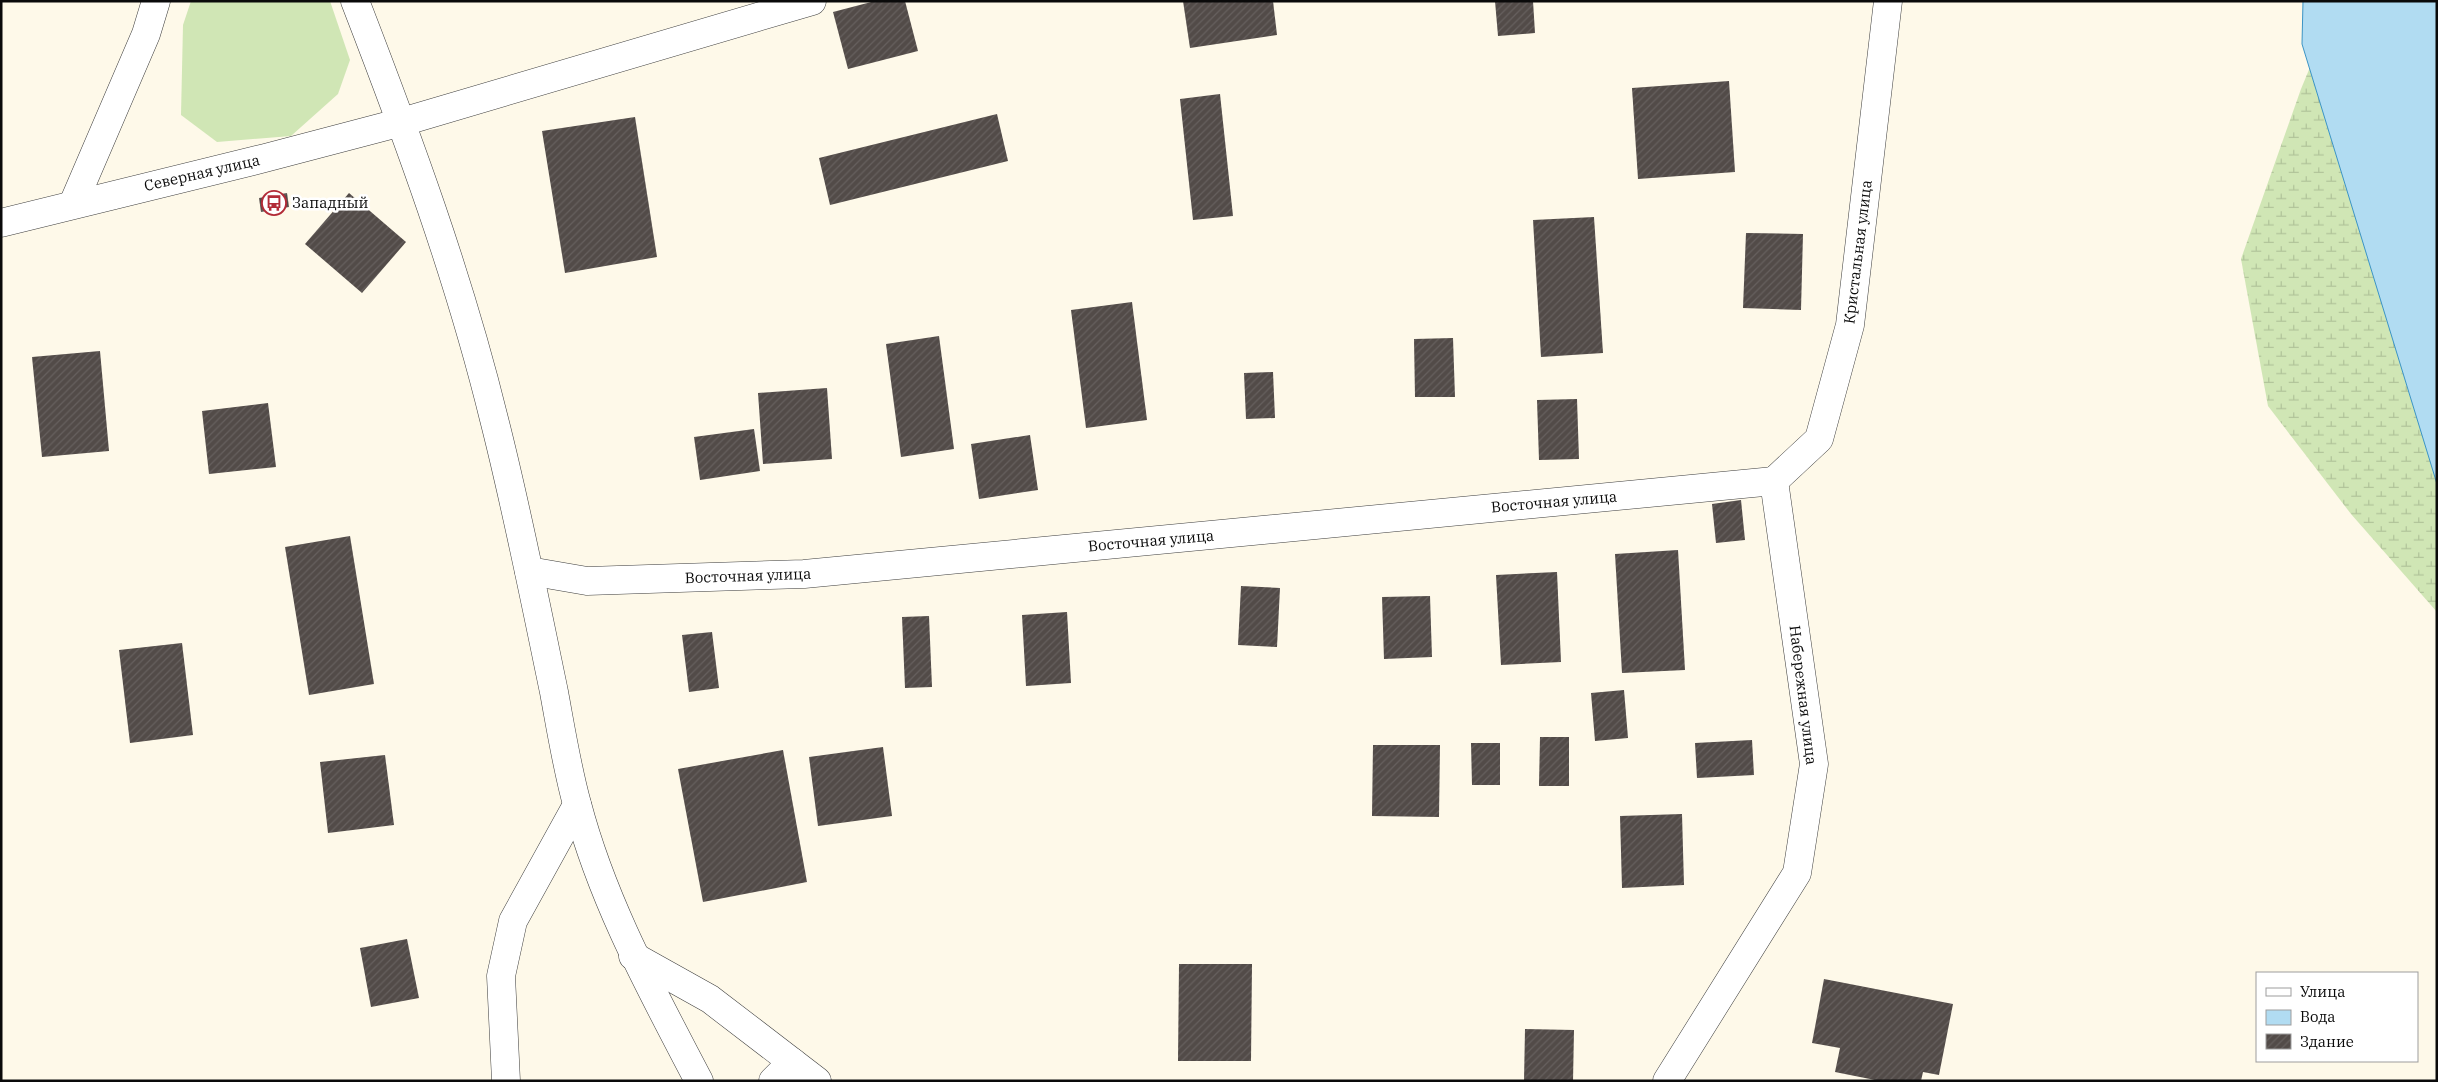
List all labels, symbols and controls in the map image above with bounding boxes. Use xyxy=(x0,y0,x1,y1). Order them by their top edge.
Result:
street label: Северная улица xyxy=(142,150,262,195)
street label: Кристальная улица xyxy=(1839,179,1876,325)
bus stop icon: Западный xyxy=(261,190,287,216)
place label: Западный xyxy=(292,193,369,212)
street label: Восточная улица xyxy=(1490,487,1618,516)
street label: Восточная улица xyxy=(1087,526,1215,555)
street label: Восточная улица xyxy=(684,564,812,587)
street label: Набережная улица xyxy=(1786,624,1821,766)
legend xyxy=(2256,972,2418,1062)
text: Улица xyxy=(2300,982,2345,1001)
text: Вода xyxy=(2300,1007,2336,1026)
text: Здание xyxy=(2300,1032,2354,1051)

